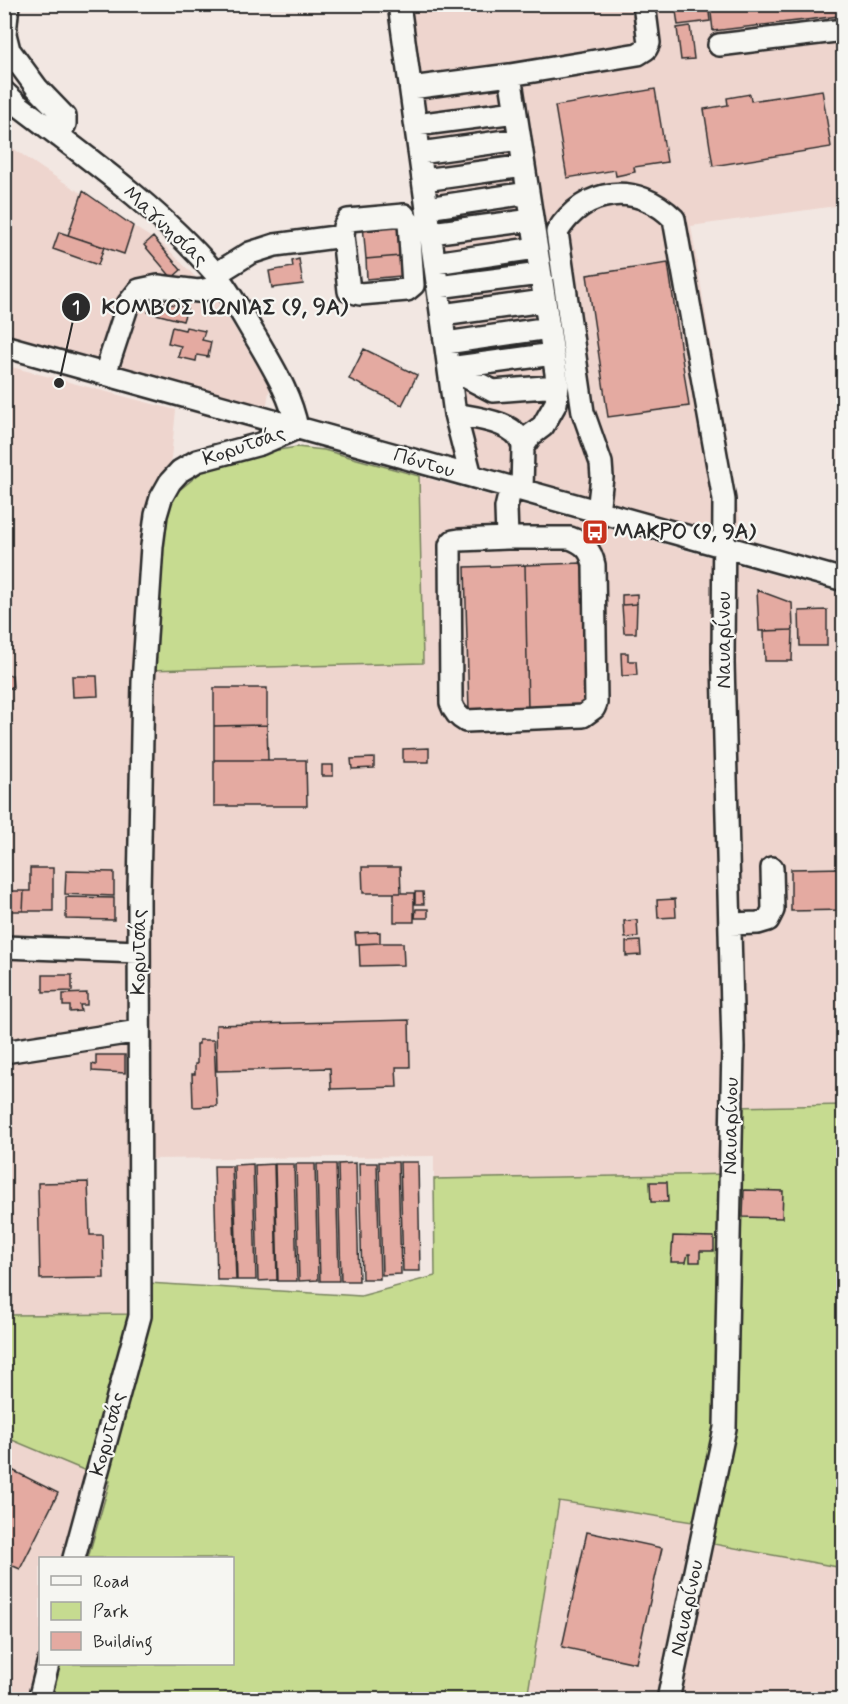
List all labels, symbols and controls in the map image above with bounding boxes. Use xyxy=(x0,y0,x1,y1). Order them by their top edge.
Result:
street label: Μαγνησίας xyxy=(116,179,214,273)
callout: ΚΟΜΒΟΣ ΙΩΝΙΑΣ (9, 9Α) xyxy=(61,287,359,327)
text: ΚΟΜΒΟΣ ΙΩΝΙΑΣ (9, 9Α) xyxy=(102,294,348,322)
text: 1 xyxy=(72,296,80,320)
street label: Κορυτσάς xyxy=(199,419,289,473)
street label: Πόντου xyxy=(390,441,458,485)
bus stop icon: ΜΑΚΡΟ (9, 9Α) xyxy=(580,517,610,547)
place label: ΜΑΚΡΟ (9, 9Α) xyxy=(614,518,756,546)
street label: Ναυαρίνου xyxy=(710,591,738,689)
street label: Κορυτσάς xyxy=(125,909,153,995)
street label: Ναυαρίνου xyxy=(716,1077,746,1175)
street label: Κορυτσάς xyxy=(83,1389,133,1479)
legend xyxy=(39,1557,234,1665)
street label: Ναυαρίνου xyxy=(663,1557,711,1659)
text: Road xyxy=(93,1570,129,1594)
text: Park xyxy=(93,1600,129,1624)
text: Building xyxy=(93,1630,153,1656)

